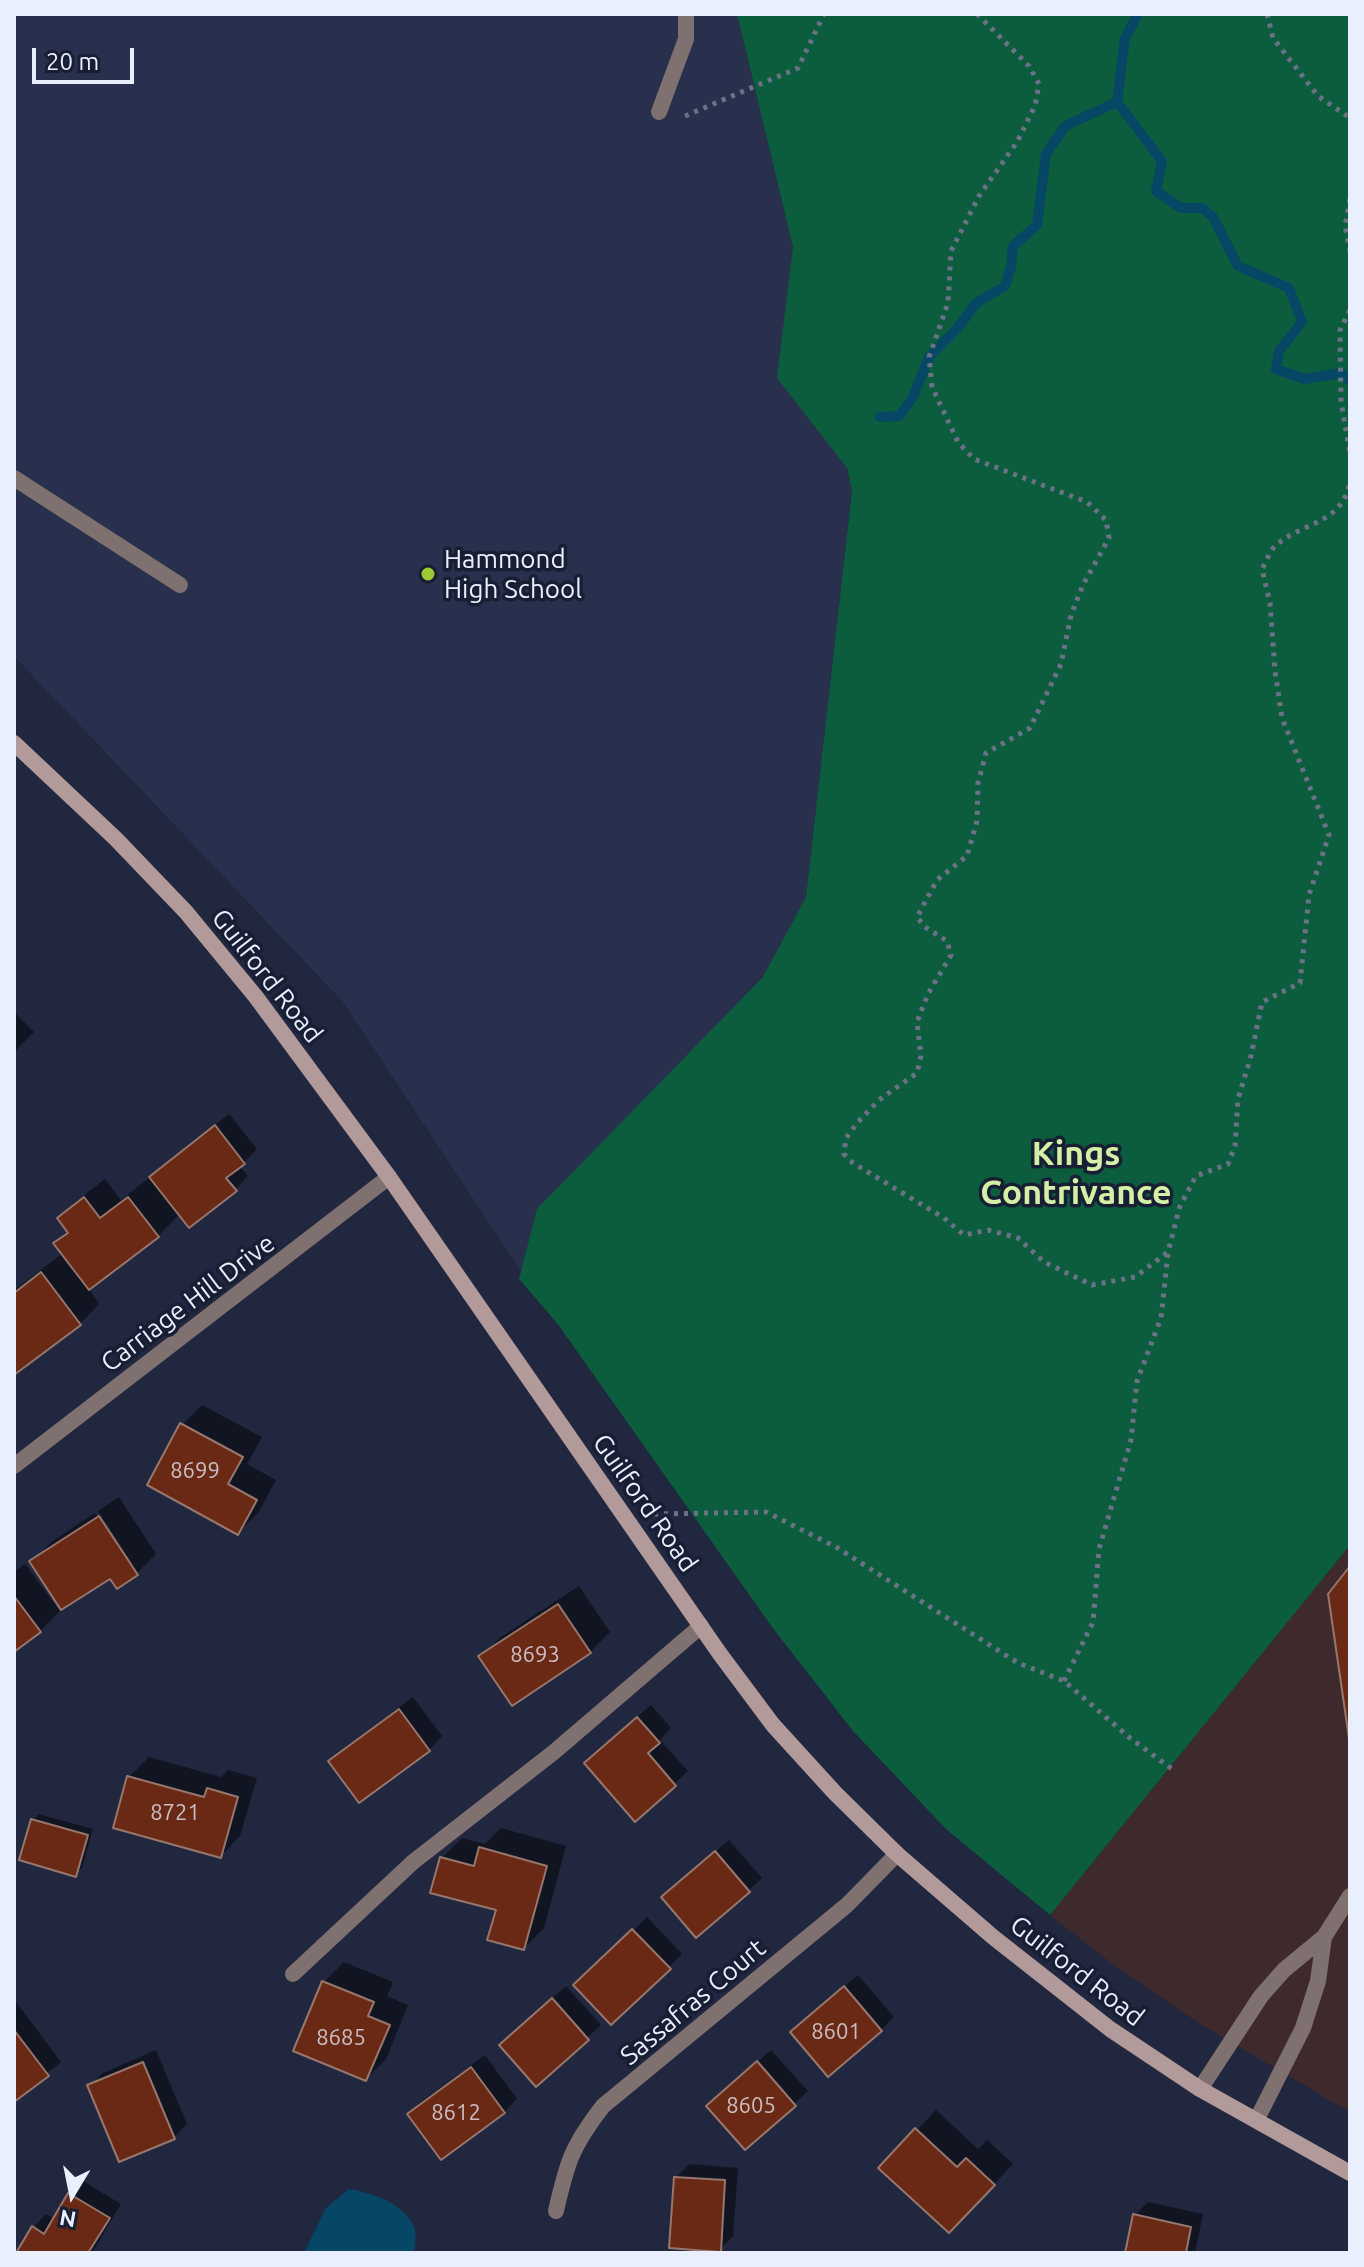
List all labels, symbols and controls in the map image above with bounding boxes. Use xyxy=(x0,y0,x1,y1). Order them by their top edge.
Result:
scale bar xyxy=(36,32,138,82)
text: 20 m xyxy=(46,48,99,75)
place label: Hammond High School xyxy=(444,543,582,604)
marker: Hammond High School xyxy=(419,565,437,583)
street label: Guilford Road xyxy=(205,903,329,1049)
district label: Kings Contrivance xyxy=(980,1134,1172,1214)
street label: Carriage Hill Drive xyxy=(95,1228,281,1378)
street label: Guilford Road xyxy=(586,1428,704,1578)
house number: 8699 xyxy=(170,1458,220,1484)
house number: 8693 xyxy=(510,1642,560,1668)
house number: 8721 xyxy=(150,1800,200,1826)
street label: Guilford Road xyxy=(1004,1909,1150,2033)
street label: Sassafras Court xyxy=(614,1932,772,2072)
house number: 8601 xyxy=(811,2019,861,2045)
house number: 8685 xyxy=(316,2025,366,2051)
house number: 8605 xyxy=(726,2093,776,2119)
house number: 8612 xyxy=(431,2100,481,2126)
north arrow xyxy=(32,2155,112,2235)
text: N xyxy=(57,2205,78,2233)

